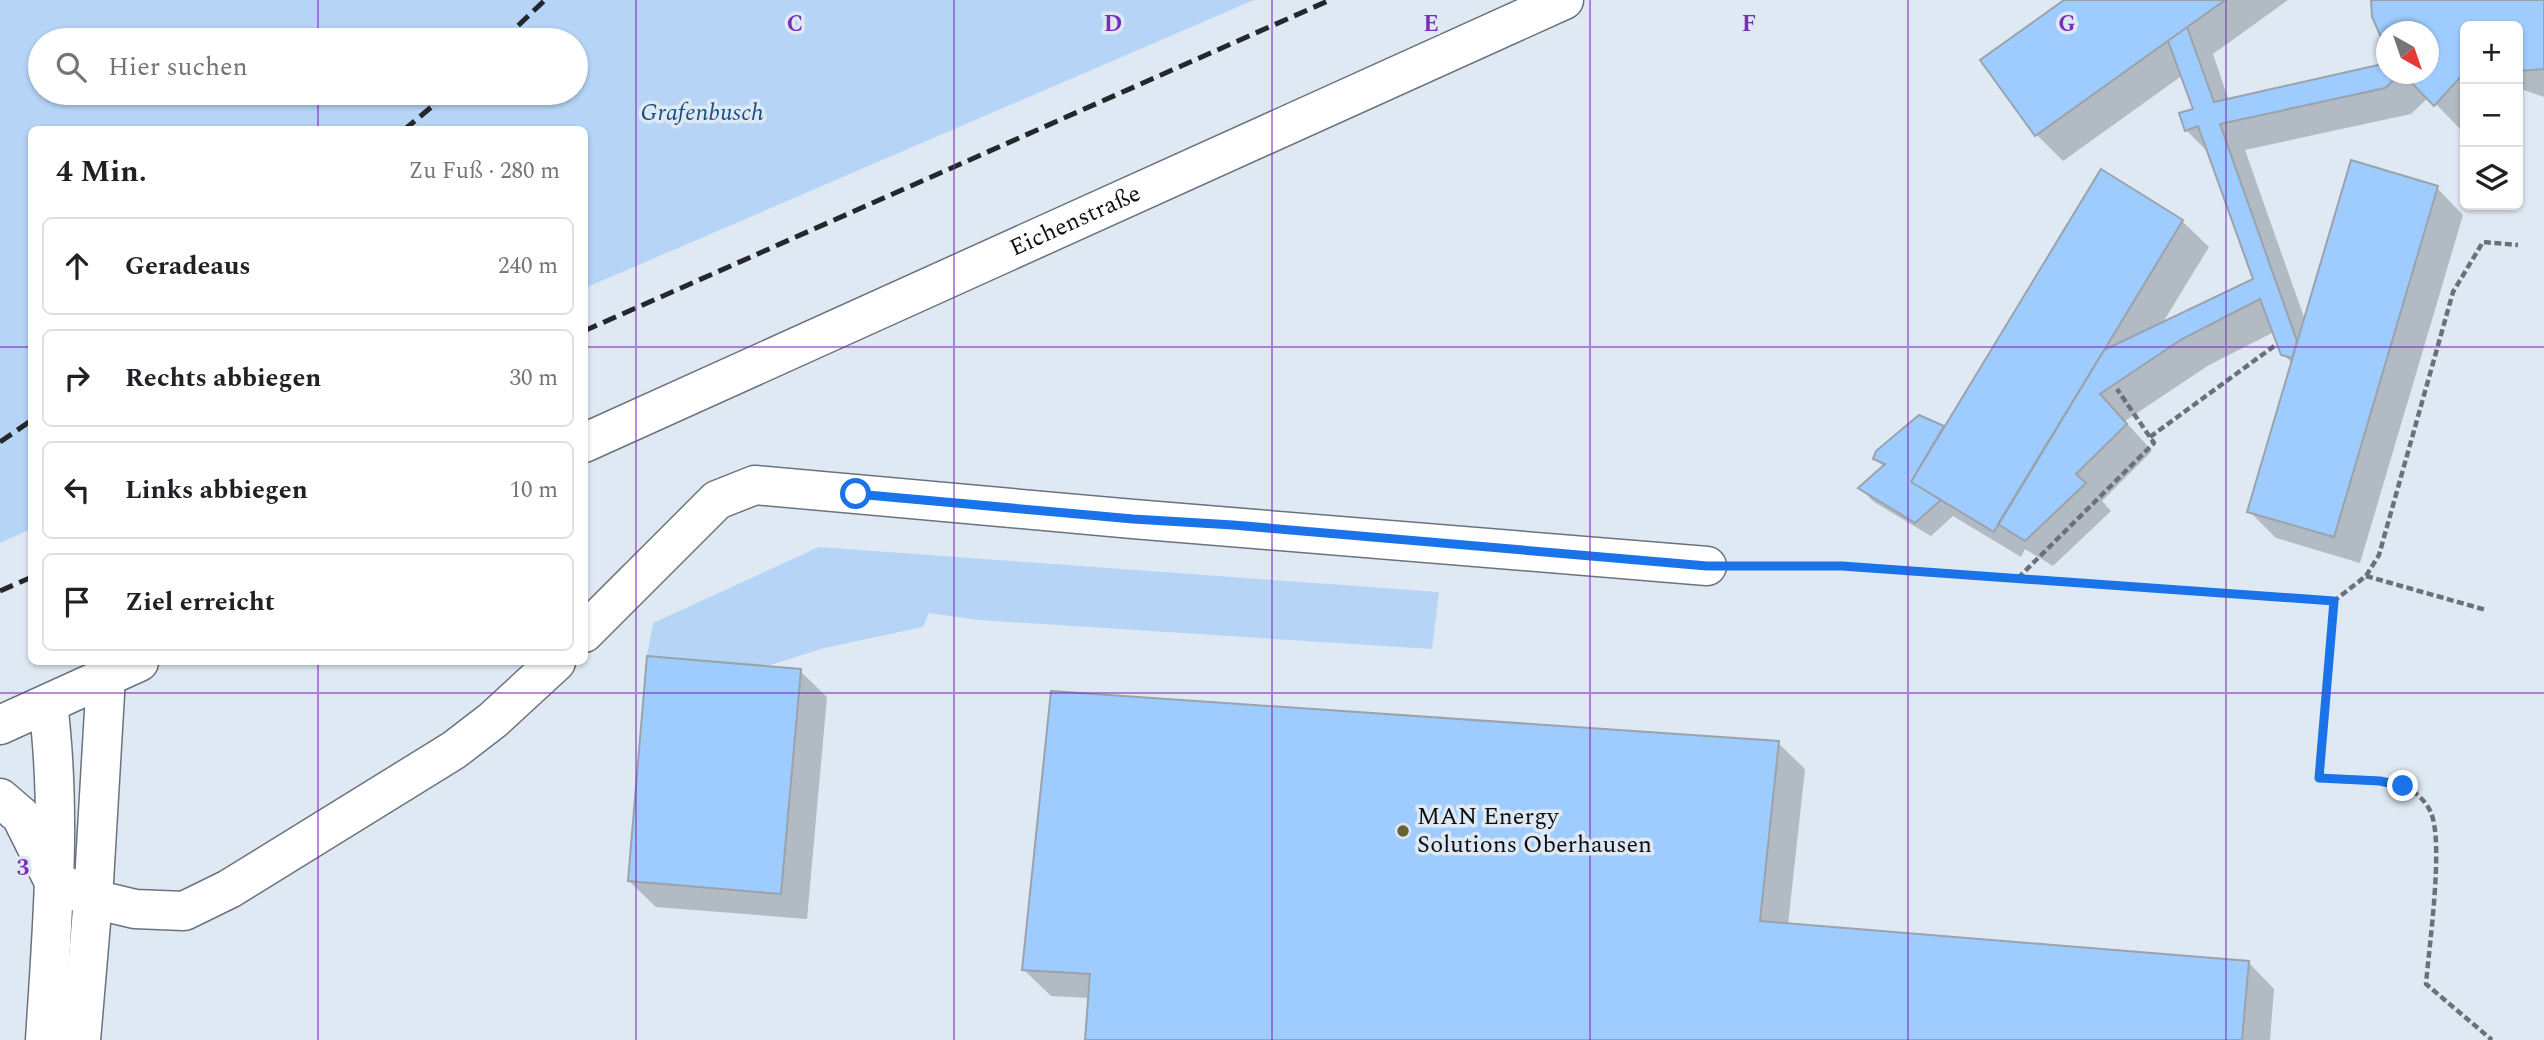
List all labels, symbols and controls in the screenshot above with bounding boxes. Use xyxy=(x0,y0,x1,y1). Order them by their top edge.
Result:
text: C xyxy=(787,7,803,42)
text: D xyxy=(1104,7,1122,42)
text: E xyxy=(1423,7,1439,42)
text: F xyxy=(1742,7,1756,42)
text: G xyxy=(2058,7,2076,42)
north arrow xyxy=(2376,21,2439,84)
map controls xyxy=(2460,21,2523,210)
button: + xyxy=(2460,21,2523,84)
search box xyxy=(28,28,588,105)
text: Hier suchen xyxy=(108,47,248,87)
icon: search xyxy=(52,48,90,86)
button: − xyxy=(2460,84,2523,147)
park label: Grafenbusch xyxy=(640,95,764,131)
button: layers xyxy=(2460,147,2523,210)
text: 4 Min. xyxy=(56,149,147,195)
text: Zu Fuß · 280 m xyxy=(409,154,560,189)
street label: Eichenstraße xyxy=(1004,176,1147,266)
text: Geradeaus xyxy=(125,246,251,286)
icon: ahead xyxy=(58,247,96,285)
text: 240 m xyxy=(498,249,558,284)
text: Rechts abbiegen xyxy=(125,358,321,398)
icon: right xyxy=(58,359,96,397)
text: 30 m xyxy=(509,361,558,396)
text: Links abbiegen xyxy=(125,470,308,510)
icon: left xyxy=(58,471,96,509)
text: 10 m xyxy=(509,473,558,508)
route start xyxy=(840,478,871,509)
text: Ziel erreicht xyxy=(125,582,275,622)
icon: arrive xyxy=(58,583,96,621)
route end xyxy=(2387,770,2418,801)
place label: MAN Energy Solutions Oberhausen xyxy=(1417,799,1652,863)
marker: MAN Energy Solutions Oberhausen xyxy=(1395,823,1411,839)
text: 3 xyxy=(17,851,30,886)

